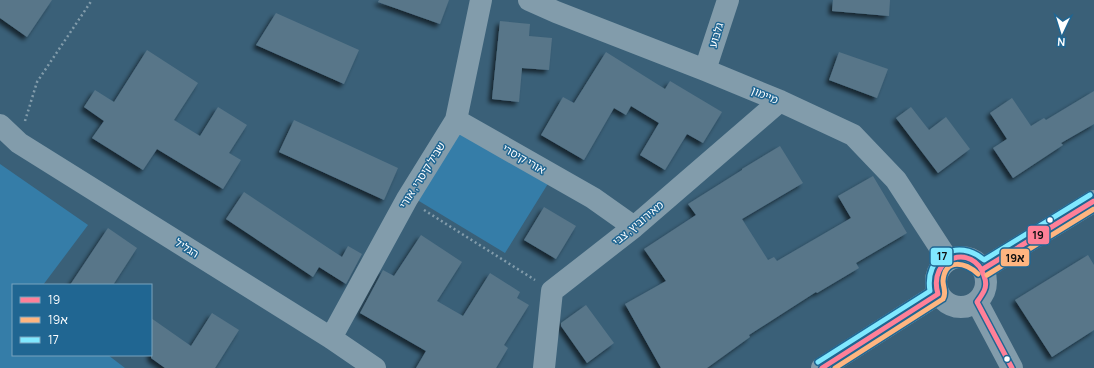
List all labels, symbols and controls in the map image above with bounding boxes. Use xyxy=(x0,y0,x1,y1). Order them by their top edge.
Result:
north arrow xyxy=(1042,12,1082,52)
street label: גלבוע xyxy=(705,21,726,49)
text: N xyxy=(1057,35,1066,50)
street label: מיימון xyxy=(749,82,781,107)
street label: שביל קיסרי, אורי xyxy=(395,139,448,211)
street label: אורי קיסרי xyxy=(500,140,549,177)
street label: מאירוביץ, צבי xyxy=(609,197,666,248)
unlabelled marker xyxy=(1045,215,1055,225)
line badge: 19 xyxy=(1027,225,1050,245)
text: 19 xyxy=(1032,227,1044,242)
street label: הגליל xyxy=(172,234,202,261)
line badge: 17 xyxy=(930,247,953,266)
text: 17 xyxy=(937,248,947,263)
line badge: 19א xyxy=(1000,248,1030,267)
text: 19א xyxy=(1005,250,1025,265)
legend xyxy=(12,284,152,356)
text: 19 xyxy=(48,291,60,308)
text: 19א xyxy=(48,311,68,328)
text: 17 xyxy=(48,331,59,348)
unlabelled marker xyxy=(1002,354,1012,364)

